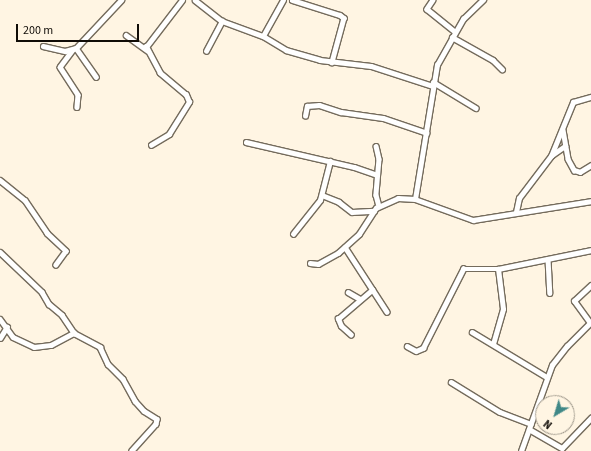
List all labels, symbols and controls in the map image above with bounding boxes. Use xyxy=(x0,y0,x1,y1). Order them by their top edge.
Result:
scale bar xyxy=(18,16,141,42)
text: 200 m xyxy=(23,22,53,39)
north arrow xyxy=(535,395,575,435)
text: N xyxy=(540,416,555,432)

